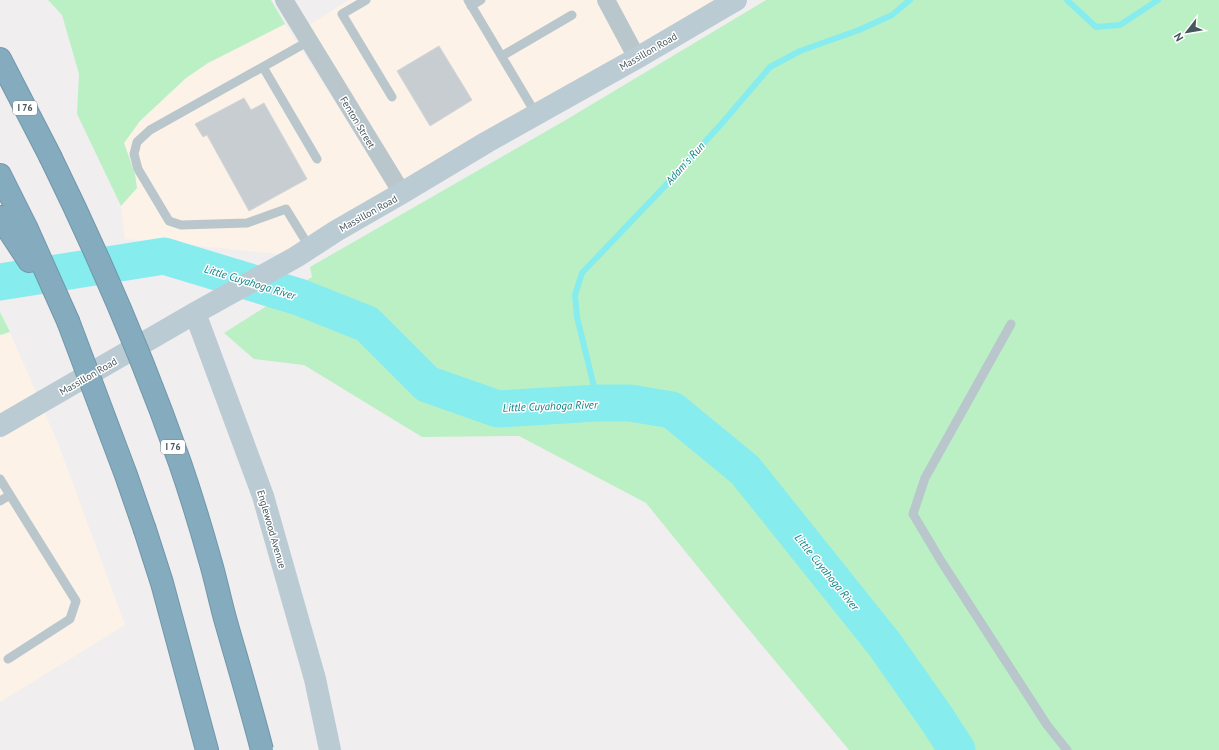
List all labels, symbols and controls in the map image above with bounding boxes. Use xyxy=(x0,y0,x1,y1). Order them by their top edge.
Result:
north arrow xyxy=(1167,12,1207,52)
street label: Massillon Road xyxy=(617,30,679,73)
text: N xyxy=(1171,30,1186,44)
street label: Fenton Street xyxy=(337,94,378,151)
road number: I 76 xyxy=(13,101,37,115)
water label: Adam's Run xyxy=(662,139,708,188)
street label: Massillon Road xyxy=(337,192,400,235)
water label: Little Cuyahoga River xyxy=(203,261,299,303)
street label: Massillon Road xyxy=(57,355,119,398)
water label: Little Cuyahoga River xyxy=(502,397,599,415)
road number: I 76 xyxy=(161,440,185,454)
street label: Englewood Avenue xyxy=(254,488,289,570)
water label: Little Cuyahoga River xyxy=(792,531,863,614)

